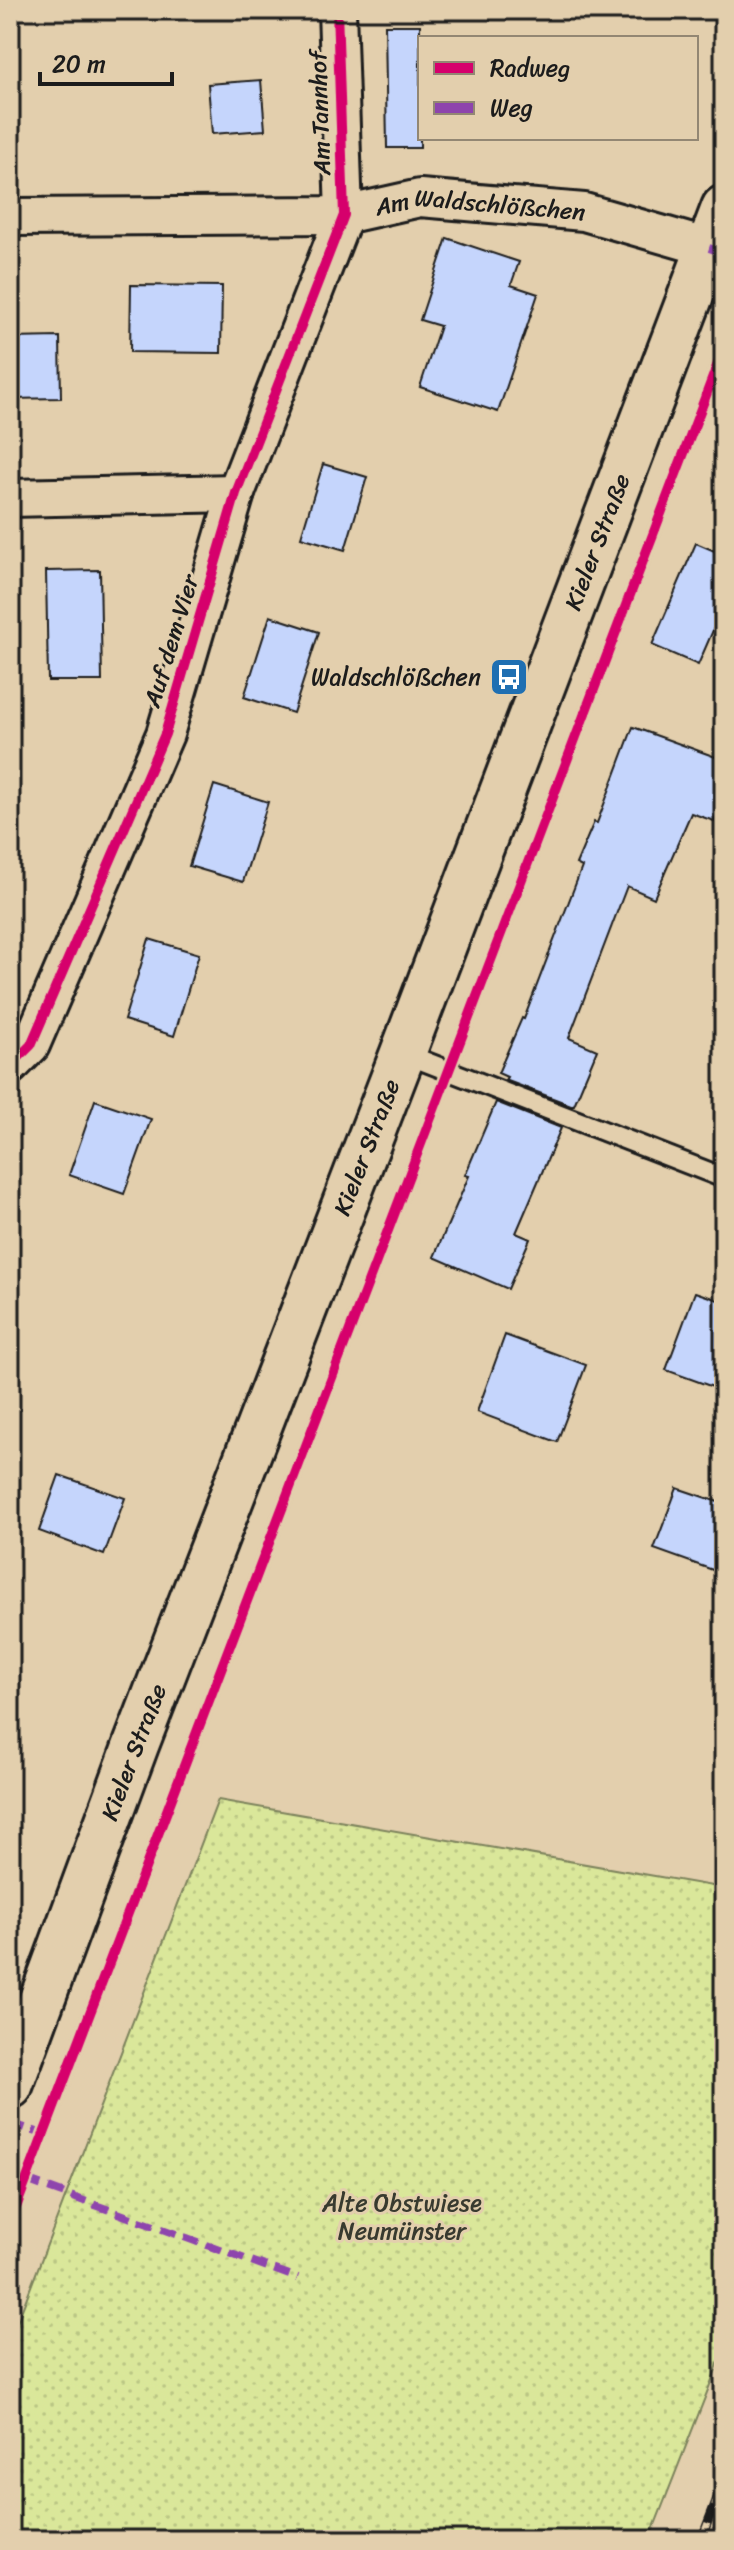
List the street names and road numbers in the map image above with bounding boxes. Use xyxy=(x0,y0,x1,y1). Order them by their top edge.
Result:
street label: Am Tannhof xyxy=(297,47,343,177)
street label: Am Waldschlößchen xyxy=(370,177,587,233)
street label: Kieler Straße xyxy=(552,467,642,616)
street label: Auf dem Vier xyxy=(131,567,212,713)
street label: Kieler Straße xyxy=(321,1073,412,1222)
street label: Kieler Straße xyxy=(89,1677,179,1827)

